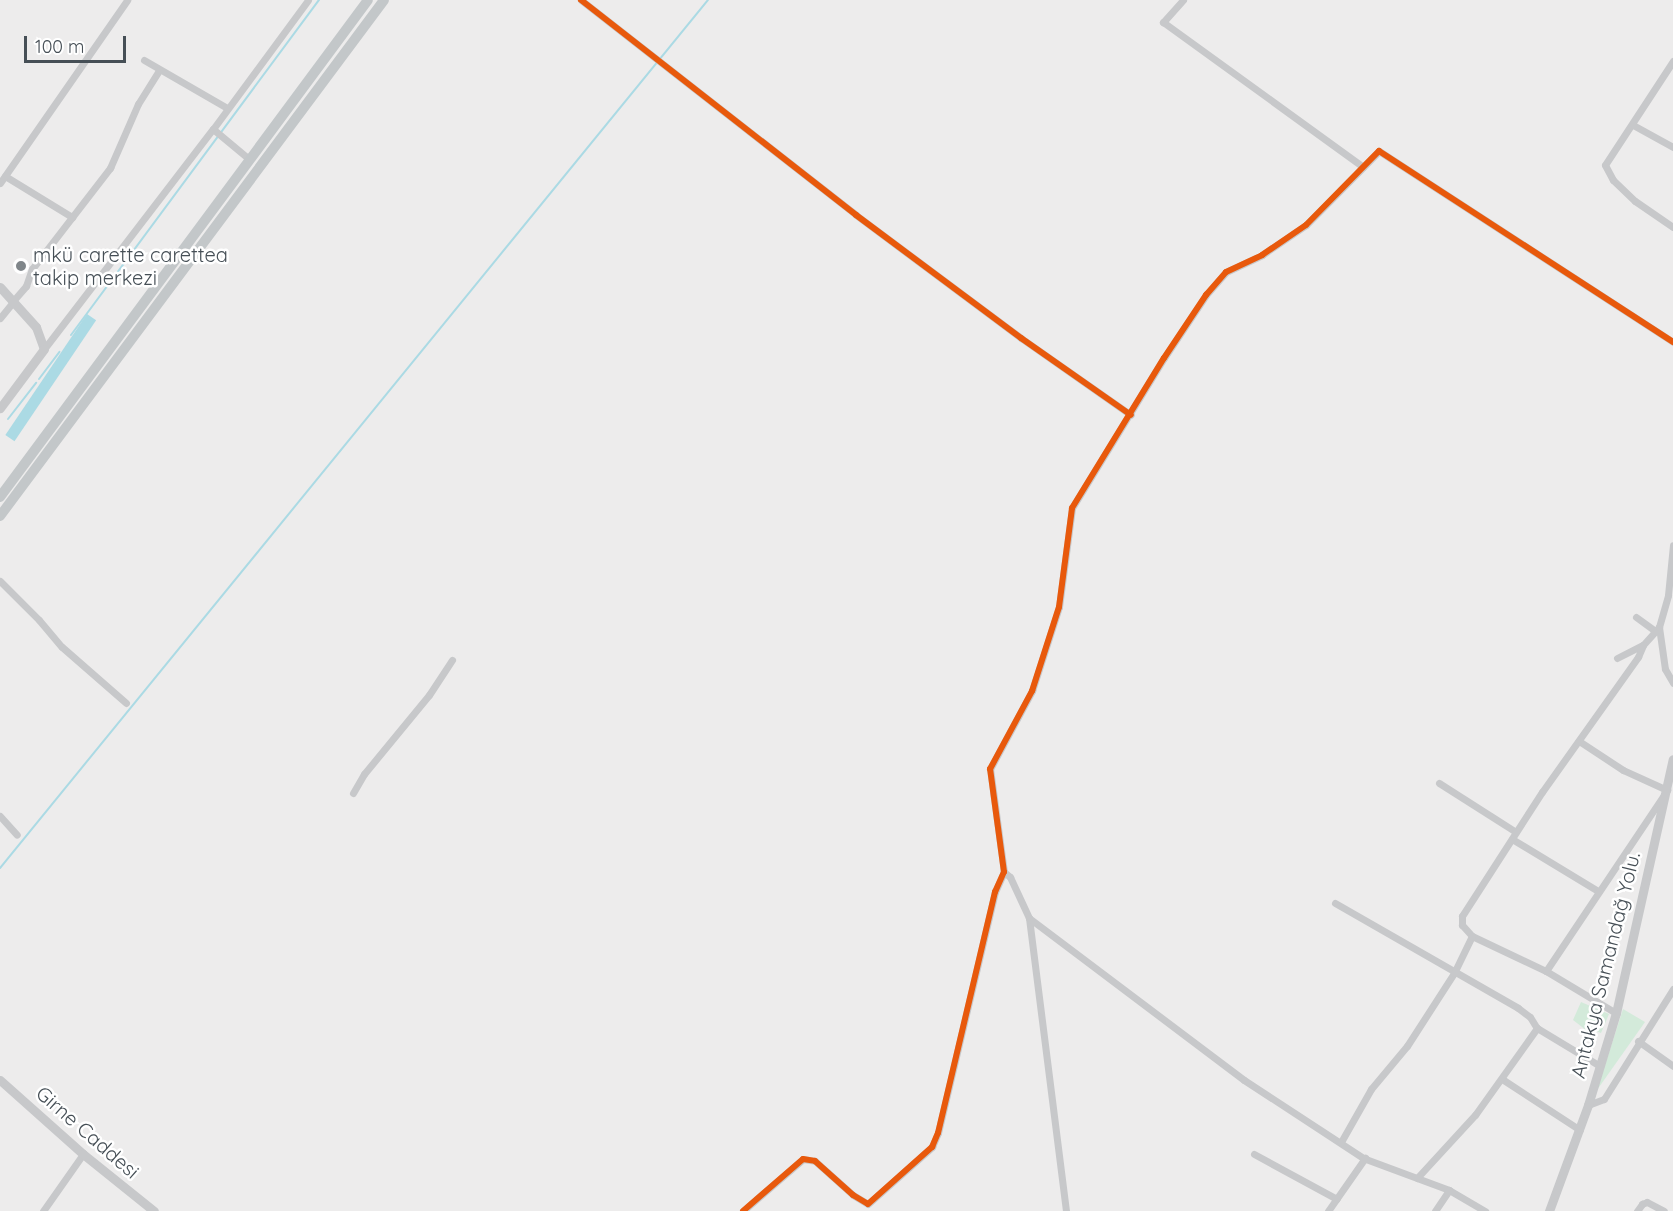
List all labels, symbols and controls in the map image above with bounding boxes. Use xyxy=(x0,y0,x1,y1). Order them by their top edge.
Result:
scale bar xyxy=(27,24,129,62)
text: 100 m xyxy=(35,35,84,58)
place label: mkü carette carettea takip merkezi xyxy=(33,243,228,290)
marker: mkü carette carettea takip merkezi xyxy=(14,259,28,273)
street label: Antakya Samandağ Yolu. xyxy=(1565,849,1645,1081)
street label: Girne Caddesi xyxy=(32,1081,144,1183)

